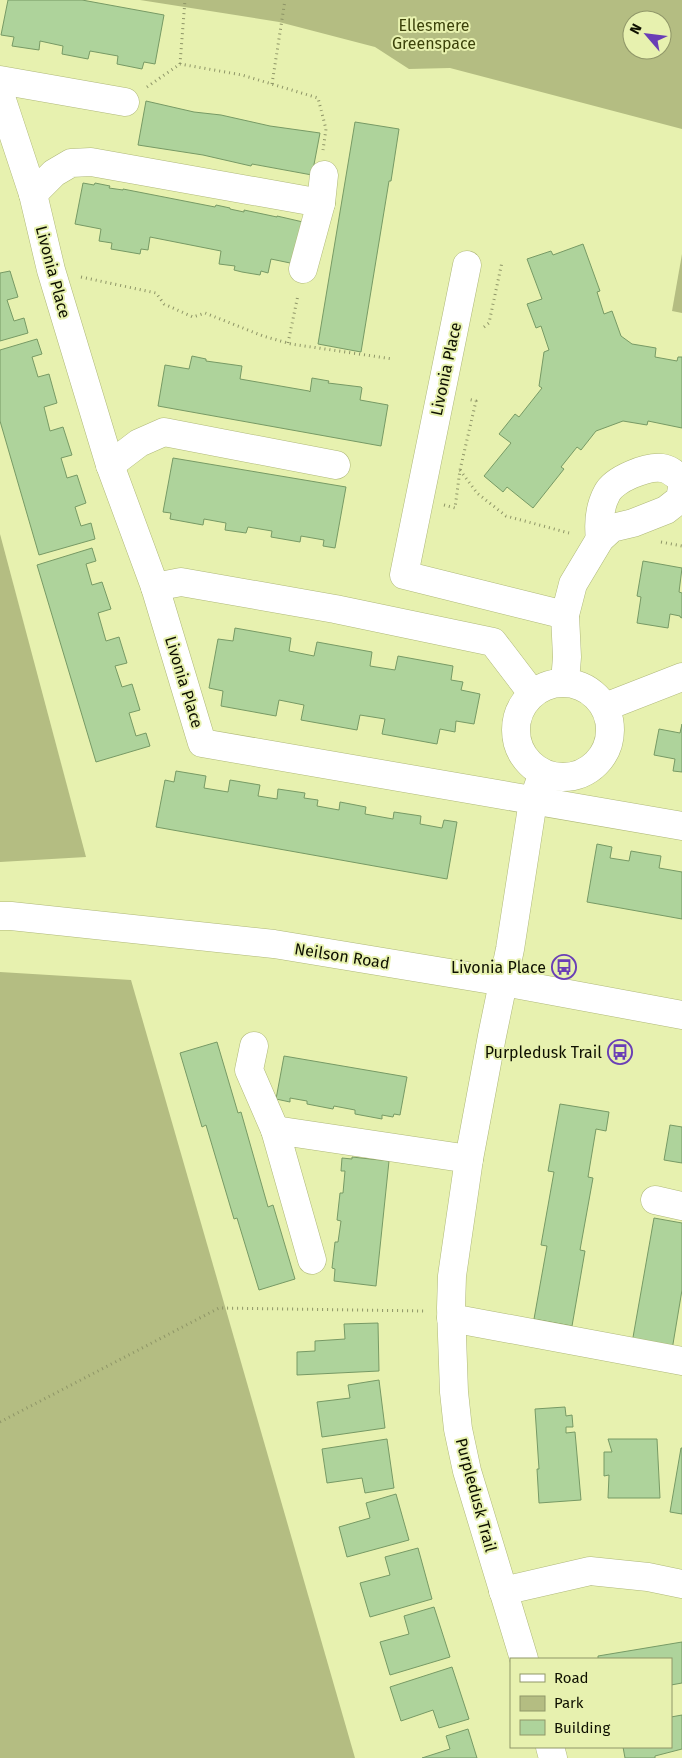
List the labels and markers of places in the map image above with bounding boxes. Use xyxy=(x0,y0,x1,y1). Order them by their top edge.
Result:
bus stop icon: Livonia Place xyxy=(551,954,577,980)
place label: Livonia Place xyxy=(451,958,546,977)
bus stop icon: Purpledusk Trail xyxy=(607,1039,633,1065)
place label: Purpledusk Trail xyxy=(485,1043,602,1062)

